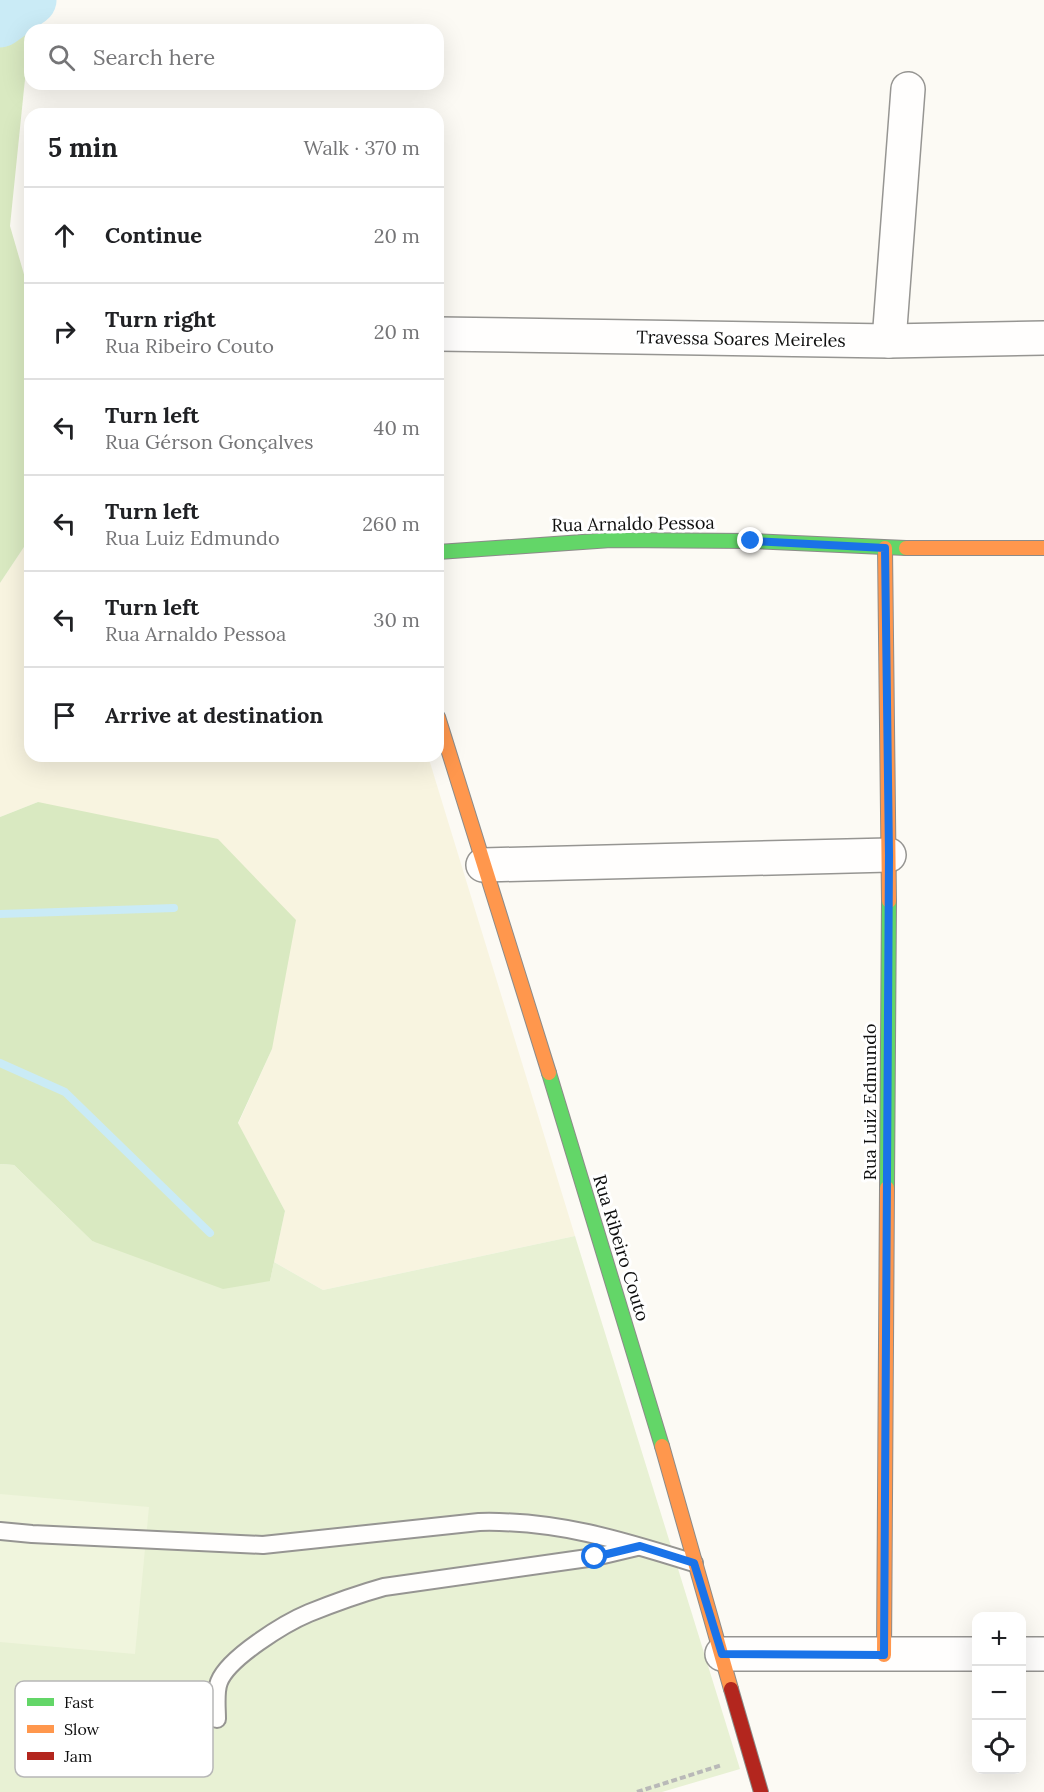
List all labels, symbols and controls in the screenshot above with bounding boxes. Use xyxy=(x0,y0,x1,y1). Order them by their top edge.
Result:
search box xyxy=(24,24,444,90)
icon: search xyxy=(45,41,78,74)
text: Search here xyxy=(93,43,215,71)
text: 5 min xyxy=(48,131,118,164)
text: Walk · 370 m xyxy=(303,135,420,160)
icon: ahead xyxy=(48,219,81,252)
text: Continue xyxy=(105,221,202,249)
text: 20 m xyxy=(374,223,420,248)
text: Turn right xyxy=(105,305,216,333)
icon: right xyxy=(48,315,81,348)
text: 20 m xyxy=(374,319,420,344)
street label: Travessa Soares Meireles xyxy=(636,325,846,352)
text: Rua Ribeiro Couto xyxy=(105,333,274,358)
text: Turn left xyxy=(105,401,199,429)
icon: left xyxy=(48,411,81,444)
text: 40 m xyxy=(374,415,420,440)
text: Rua Gérson Gonçalves xyxy=(105,429,314,454)
text: Turn left xyxy=(105,497,199,525)
icon: left xyxy=(48,507,81,540)
text: 260 m xyxy=(362,511,420,536)
street label: Rua Arnaldo Pessoa xyxy=(551,511,715,536)
text: Rua Luiz Edmundo xyxy=(105,525,280,550)
route end xyxy=(737,527,763,553)
text: Turn left xyxy=(105,593,199,621)
icon: left xyxy=(48,603,81,636)
text: 30 m xyxy=(373,607,420,632)
text: Rua Arnaldo Pessoa xyxy=(105,621,286,646)
icon: arrive xyxy=(48,699,81,732)
text: Arrive at destination xyxy=(105,701,323,729)
street label: Rua Luiz Edmundo xyxy=(858,1023,881,1181)
street label: Rua Ribeiro Couto xyxy=(588,1172,655,1324)
route start xyxy=(581,1543,607,1569)
map controls xyxy=(972,1612,1026,1774)
button: + xyxy=(972,1612,1026,1666)
button: − xyxy=(972,1666,1026,1720)
legend xyxy=(15,1681,213,1777)
text: Fast xyxy=(64,1692,95,1712)
text: Slow xyxy=(64,1719,100,1739)
button: locate xyxy=(972,1720,1026,1774)
text: Jam xyxy=(63,1746,92,1766)

